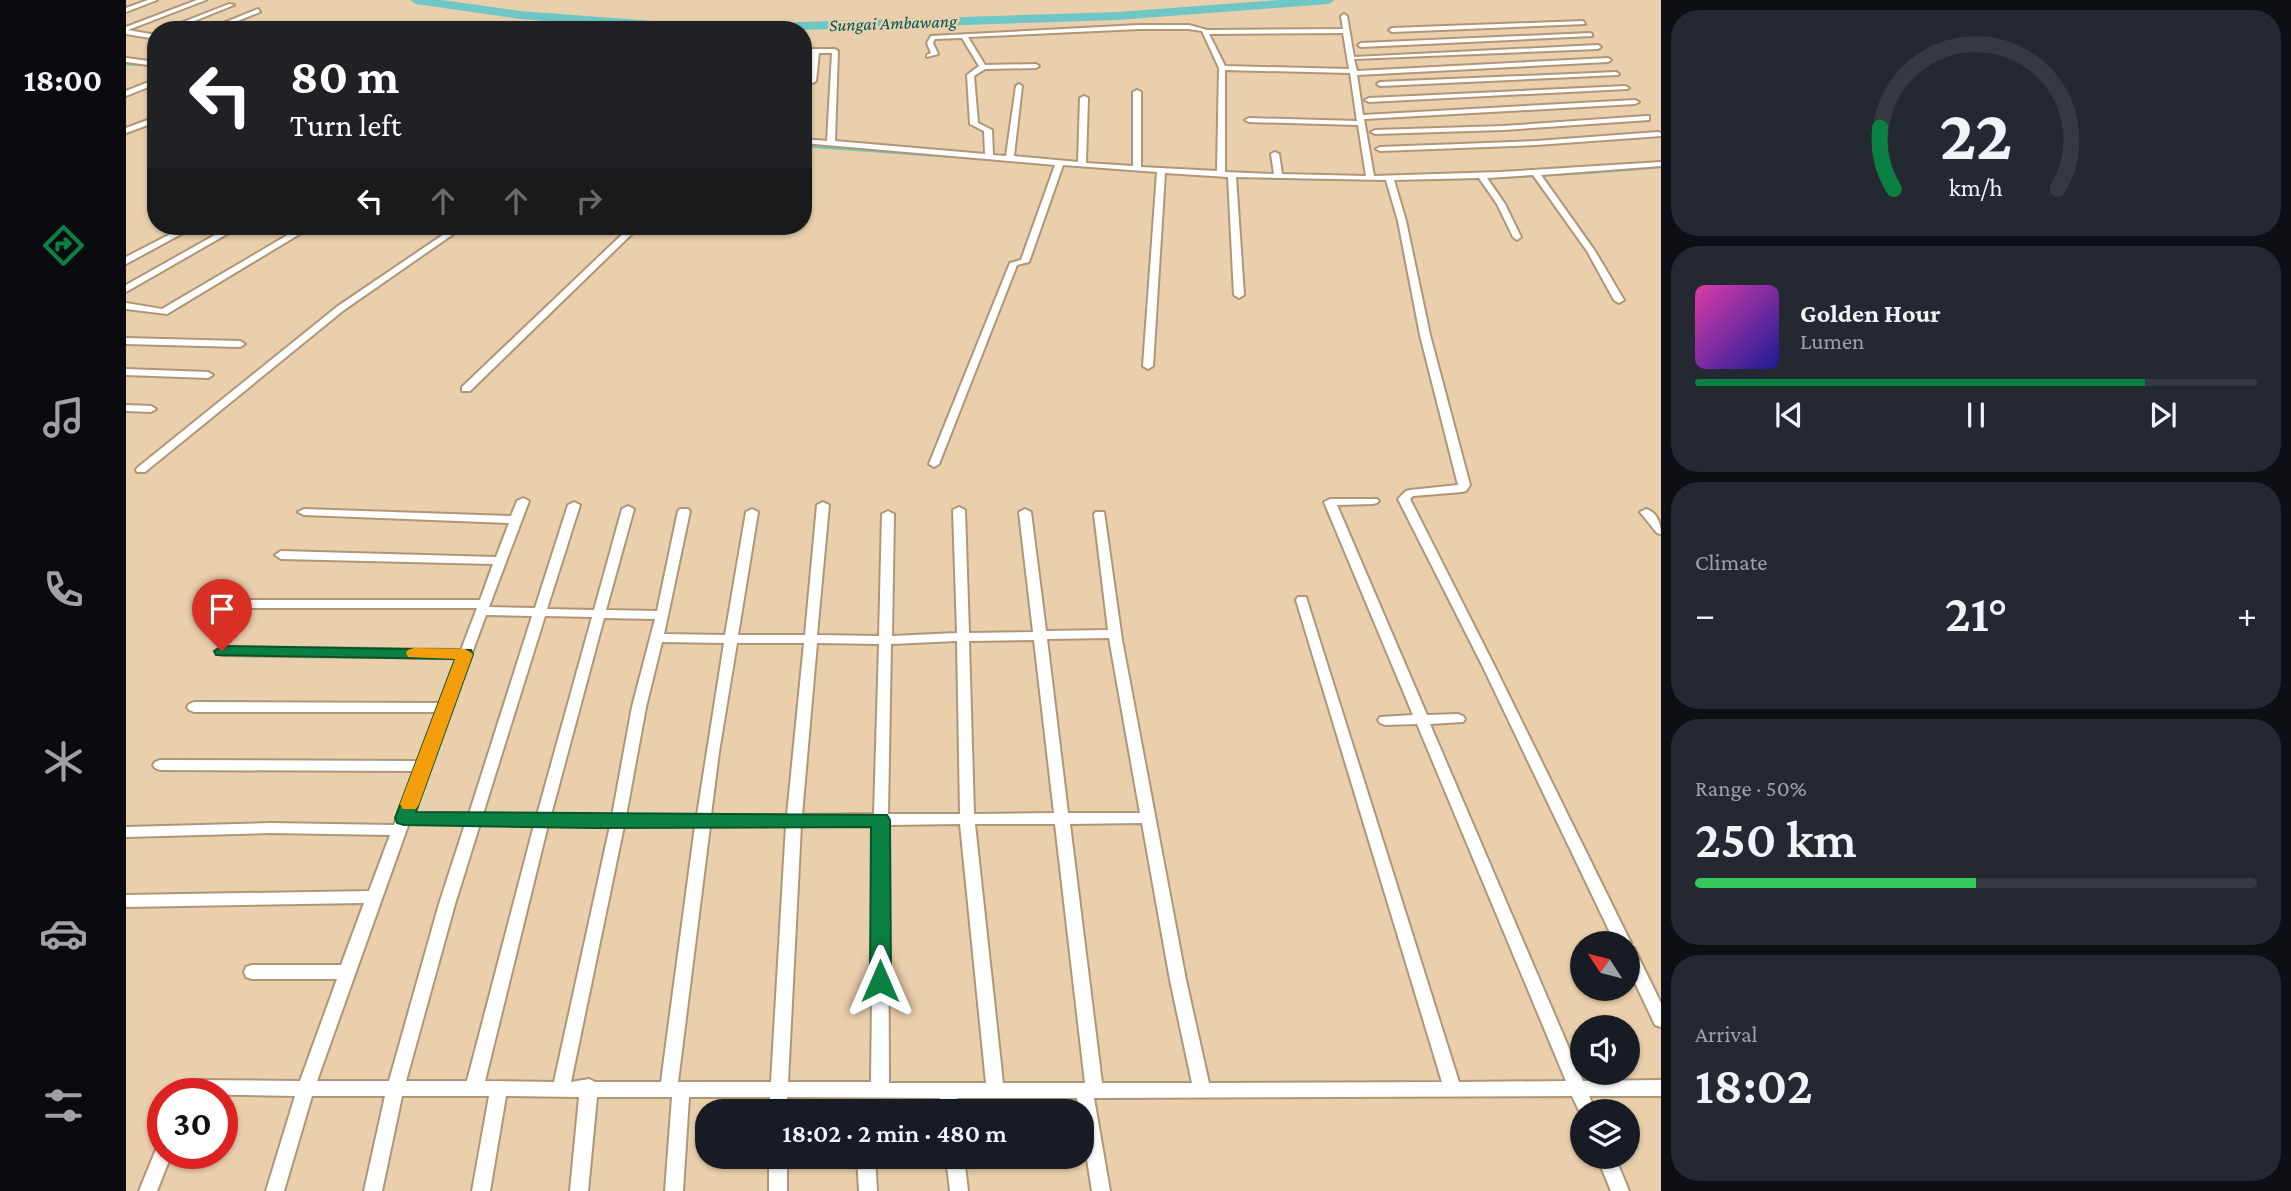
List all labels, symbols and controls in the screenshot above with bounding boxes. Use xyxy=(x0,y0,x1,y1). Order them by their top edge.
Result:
water label: Sungai Ambawang xyxy=(829,11,958,35)
icon: left xyxy=(175,49,266,140)
text: 80 m xyxy=(290,49,399,104)
text: 18:00 xyxy=(24,62,102,98)
text: 22 xyxy=(1939,94,2013,175)
text: Turn left xyxy=(290,107,401,143)
text: km/h xyxy=(1949,174,2003,201)
icon: left xyxy=(351,182,389,220)
icon: ahead xyxy=(424,182,462,220)
icon: ahead xyxy=(497,182,535,220)
icon: right xyxy=(570,182,608,220)
icon: directions xyxy=(39,221,88,270)
text: Golden Hour xyxy=(1800,299,1941,328)
text: Lumen xyxy=(1800,328,1864,354)
icon: music xyxy=(39,393,88,442)
icon: previous xyxy=(1770,396,1808,434)
icon: pause xyxy=(1957,396,1995,434)
icon: next xyxy=(2144,396,2182,434)
text: Climate xyxy=(1695,549,1767,575)
icon: phone xyxy=(39,565,88,614)
pin xyxy=(192,579,252,651)
text: 21° xyxy=(1945,584,2007,642)
icon: arrive xyxy=(203,590,241,628)
text: − xyxy=(1695,593,1715,635)
text: + xyxy=(2237,593,2257,635)
icon: climate xyxy=(39,737,88,786)
text: Range · 50% xyxy=(1695,775,1807,801)
text: 250 km xyxy=(1695,810,1857,868)
icon: car xyxy=(39,909,88,958)
north arrow xyxy=(1570,931,1640,1001)
map controls xyxy=(1570,931,1640,1169)
position arrow xyxy=(843,944,917,1018)
button: sound xyxy=(1570,1015,1640,1085)
text: Arrival xyxy=(1695,1021,1758,1047)
text: 18:02 xyxy=(1695,1056,1813,1114)
speed limit sign: 30 xyxy=(147,1078,238,1169)
icon: filters xyxy=(39,1081,88,1130)
button: layers xyxy=(1570,1099,1640,1169)
text: 18:02 · 2 min · 480 m xyxy=(782,1119,1007,1148)

